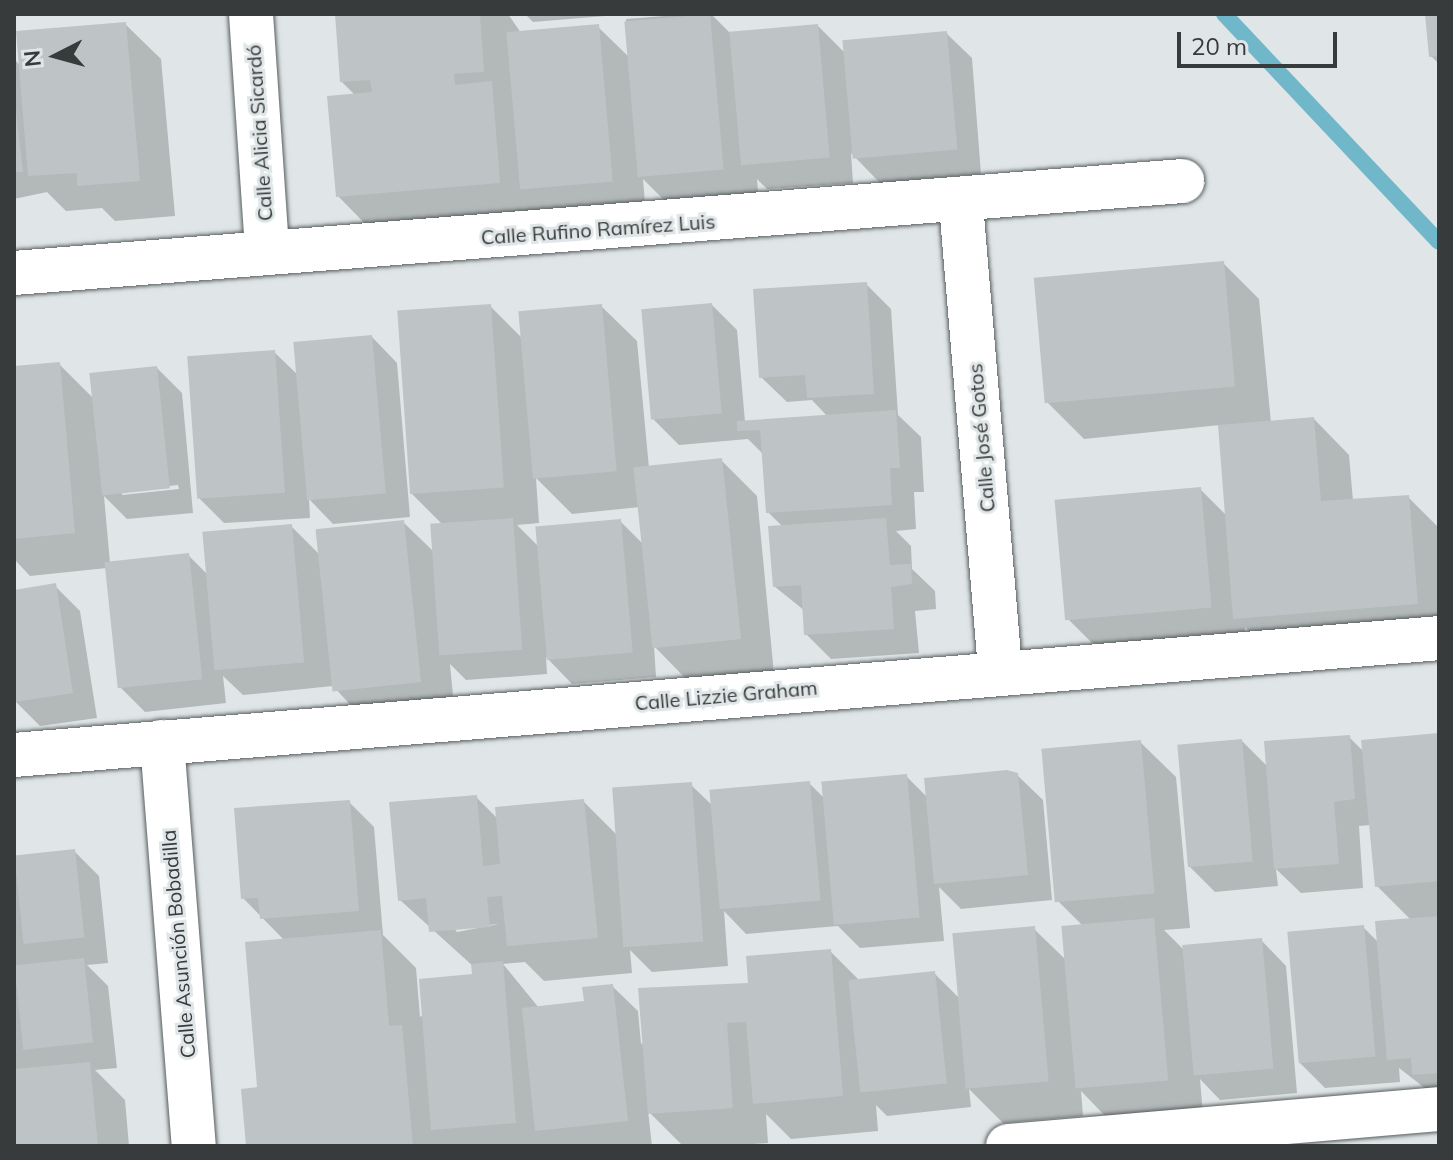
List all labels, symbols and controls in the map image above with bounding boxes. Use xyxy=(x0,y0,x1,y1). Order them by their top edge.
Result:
north arrow xyxy=(16,16,96,96)
scale bar xyxy=(1181,16,1341,66)
text: 20 m xyxy=(1191,31,1247,61)
street label: Calle Alicia Sicardó xyxy=(241,44,277,222)
text: N xyxy=(17,49,47,68)
street label: Calle Rufino Ramírez Luis xyxy=(480,209,716,249)
street label: Calle José Gotos xyxy=(963,363,999,513)
street label: Calle Lizzie Graham xyxy=(634,675,818,715)
street label: Calle Asunción Bobadilla xyxy=(156,829,200,1059)

